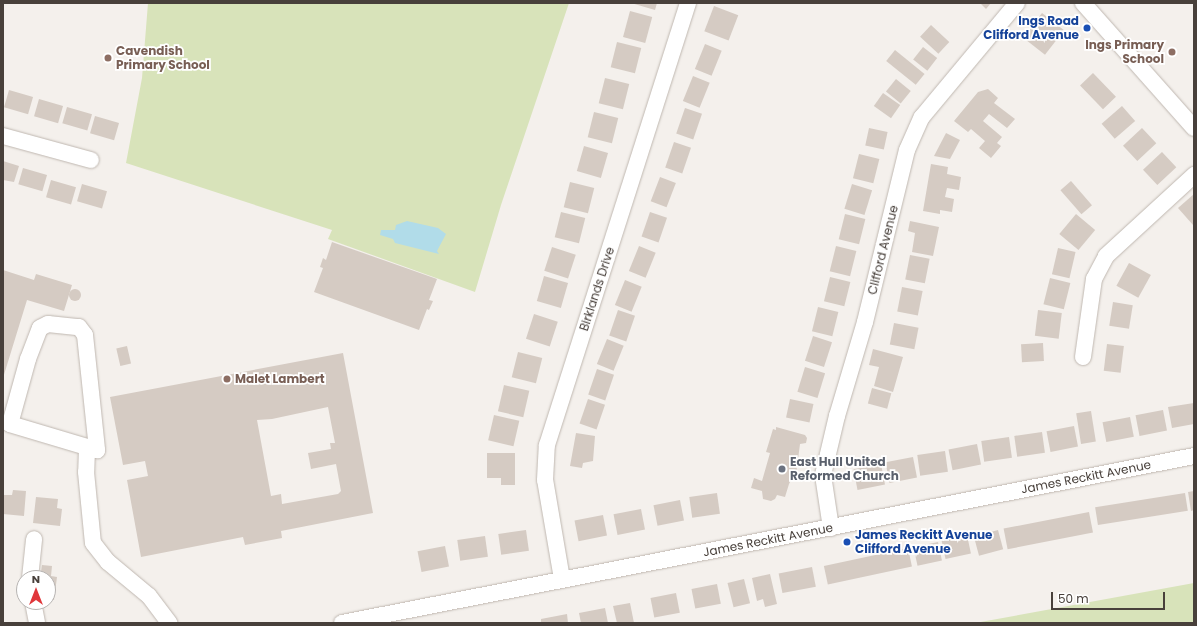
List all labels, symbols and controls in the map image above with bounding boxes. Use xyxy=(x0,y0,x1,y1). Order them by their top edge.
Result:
place label: Ings Road Clifford Avenue xyxy=(983,14,1079,42)
marker: Ings Road Clifford Avenue xyxy=(1082,23,1092,33)
place label: Ings Primary School xyxy=(1085,38,1164,66)
place label: Cavendish Primary School xyxy=(116,44,210,72)
marker: Ings Primary School xyxy=(1167,47,1177,57)
marker: Cavendish Primary School xyxy=(103,53,113,63)
street label: Clifford Avenue xyxy=(865,204,901,296)
street label: Birklands Drive xyxy=(577,245,617,333)
place label: Malet Lambert xyxy=(235,372,325,386)
marker: Malet Lambert xyxy=(222,374,232,384)
place label: East Hull United Reformed Church xyxy=(790,455,899,483)
street label: James Reckitt Avenue xyxy=(1020,457,1152,497)
marker: East Hull United Reformed Church xyxy=(777,464,787,474)
street label: James Reckitt Avenue xyxy=(702,520,834,560)
place label: James Reckitt Avenue Clifford Avenue xyxy=(855,528,992,556)
marker: James Reckitt Avenue Clifford Avenue xyxy=(842,537,852,547)
north arrow xyxy=(16,570,56,610)
text: N xyxy=(32,571,40,587)
scale bar xyxy=(1053,584,1167,610)
text: 50 m xyxy=(1058,590,1089,607)

